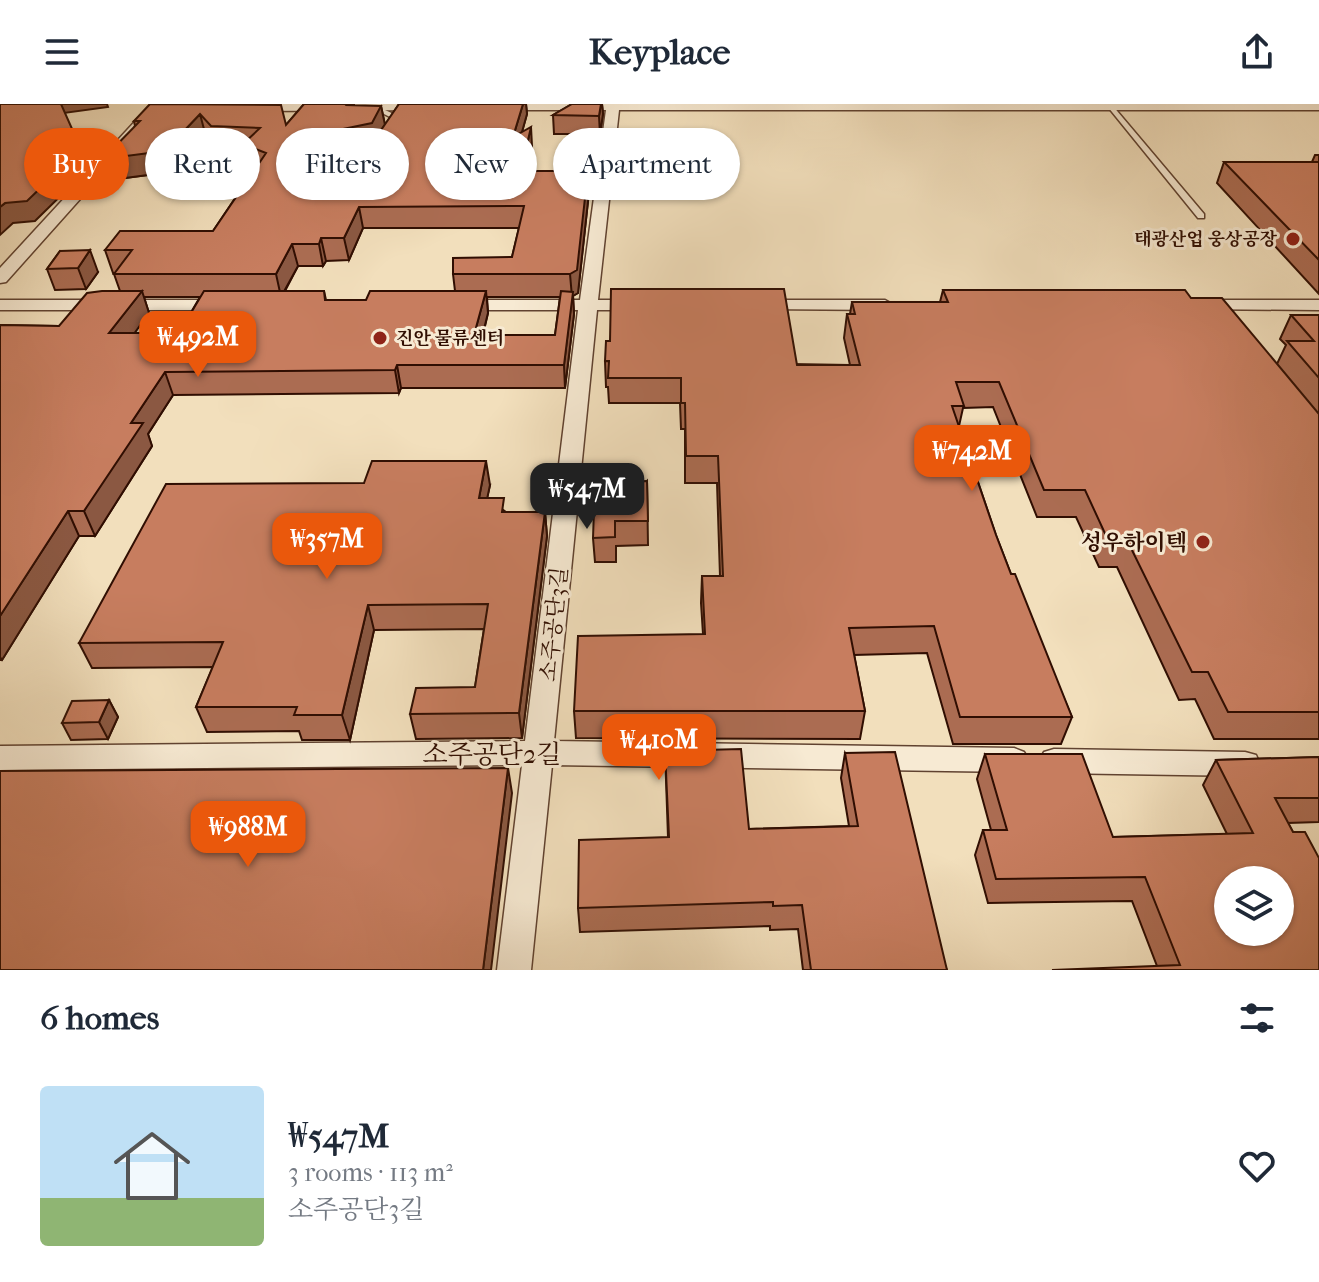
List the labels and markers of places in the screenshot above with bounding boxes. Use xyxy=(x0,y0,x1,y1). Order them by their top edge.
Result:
place label: 태광산업 웅상공장 xyxy=(1134,229,1278,250)
marker: 태광산업 웅상공장 xyxy=(1284,230,1302,248)
pin: ₩492M xyxy=(142,311,254,379)
place label: 진안 물류센터 xyxy=(396,328,504,349)
marker: 진안 물류센터 xyxy=(371,329,389,347)
pin: ₩742M xyxy=(916,425,1028,493)
pin: ₩547M xyxy=(531,463,643,531)
pin: ₩357M xyxy=(271,513,383,581)
place label: 성우하이텍 xyxy=(1081,530,1187,556)
marker: 성우하이텍 xyxy=(1194,533,1212,551)
pin: ₩410M xyxy=(603,714,715,782)
pin: ₩988M xyxy=(192,801,304,869)

